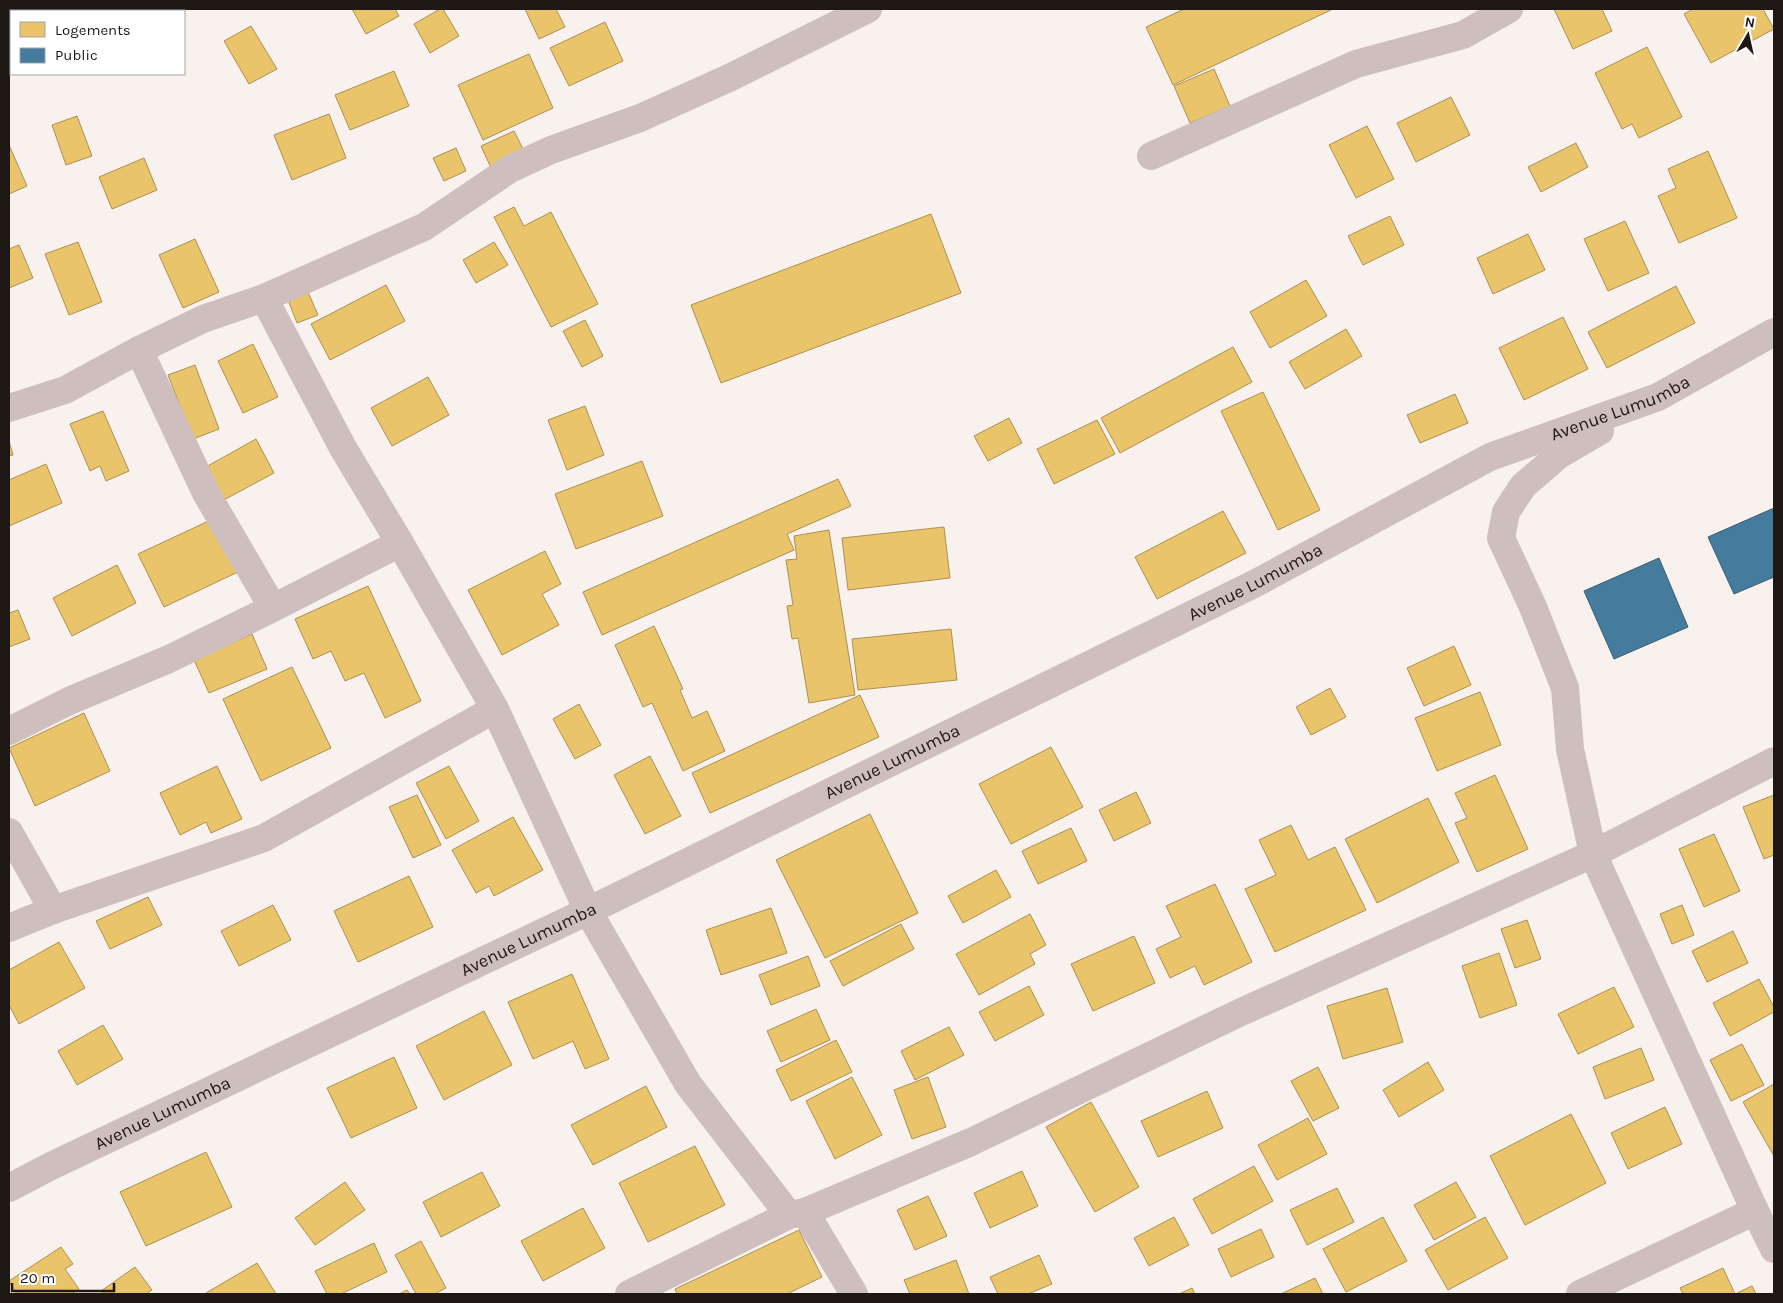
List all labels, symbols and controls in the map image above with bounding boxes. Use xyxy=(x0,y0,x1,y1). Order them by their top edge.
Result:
legend xyxy=(10,10,185,75)
north arrow xyxy=(1723,10,1773,60)
text: N xyxy=(1744,13,1756,32)
text: Logements xyxy=(55,21,131,39)
text: Public xyxy=(55,46,98,64)
street label: Avenue Lumumba xyxy=(1548,370,1694,445)
street label: Avenue Lumumba xyxy=(1185,538,1326,626)
street label: Avenue Lumumba xyxy=(821,719,964,804)
street label: Avenue Lumumba xyxy=(457,898,600,981)
street label: Avenue Lumumba xyxy=(91,1071,234,1155)
scale bar xyxy=(12,1260,115,1292)
text: 20 m xyxy=(20,1269,55,1287)

